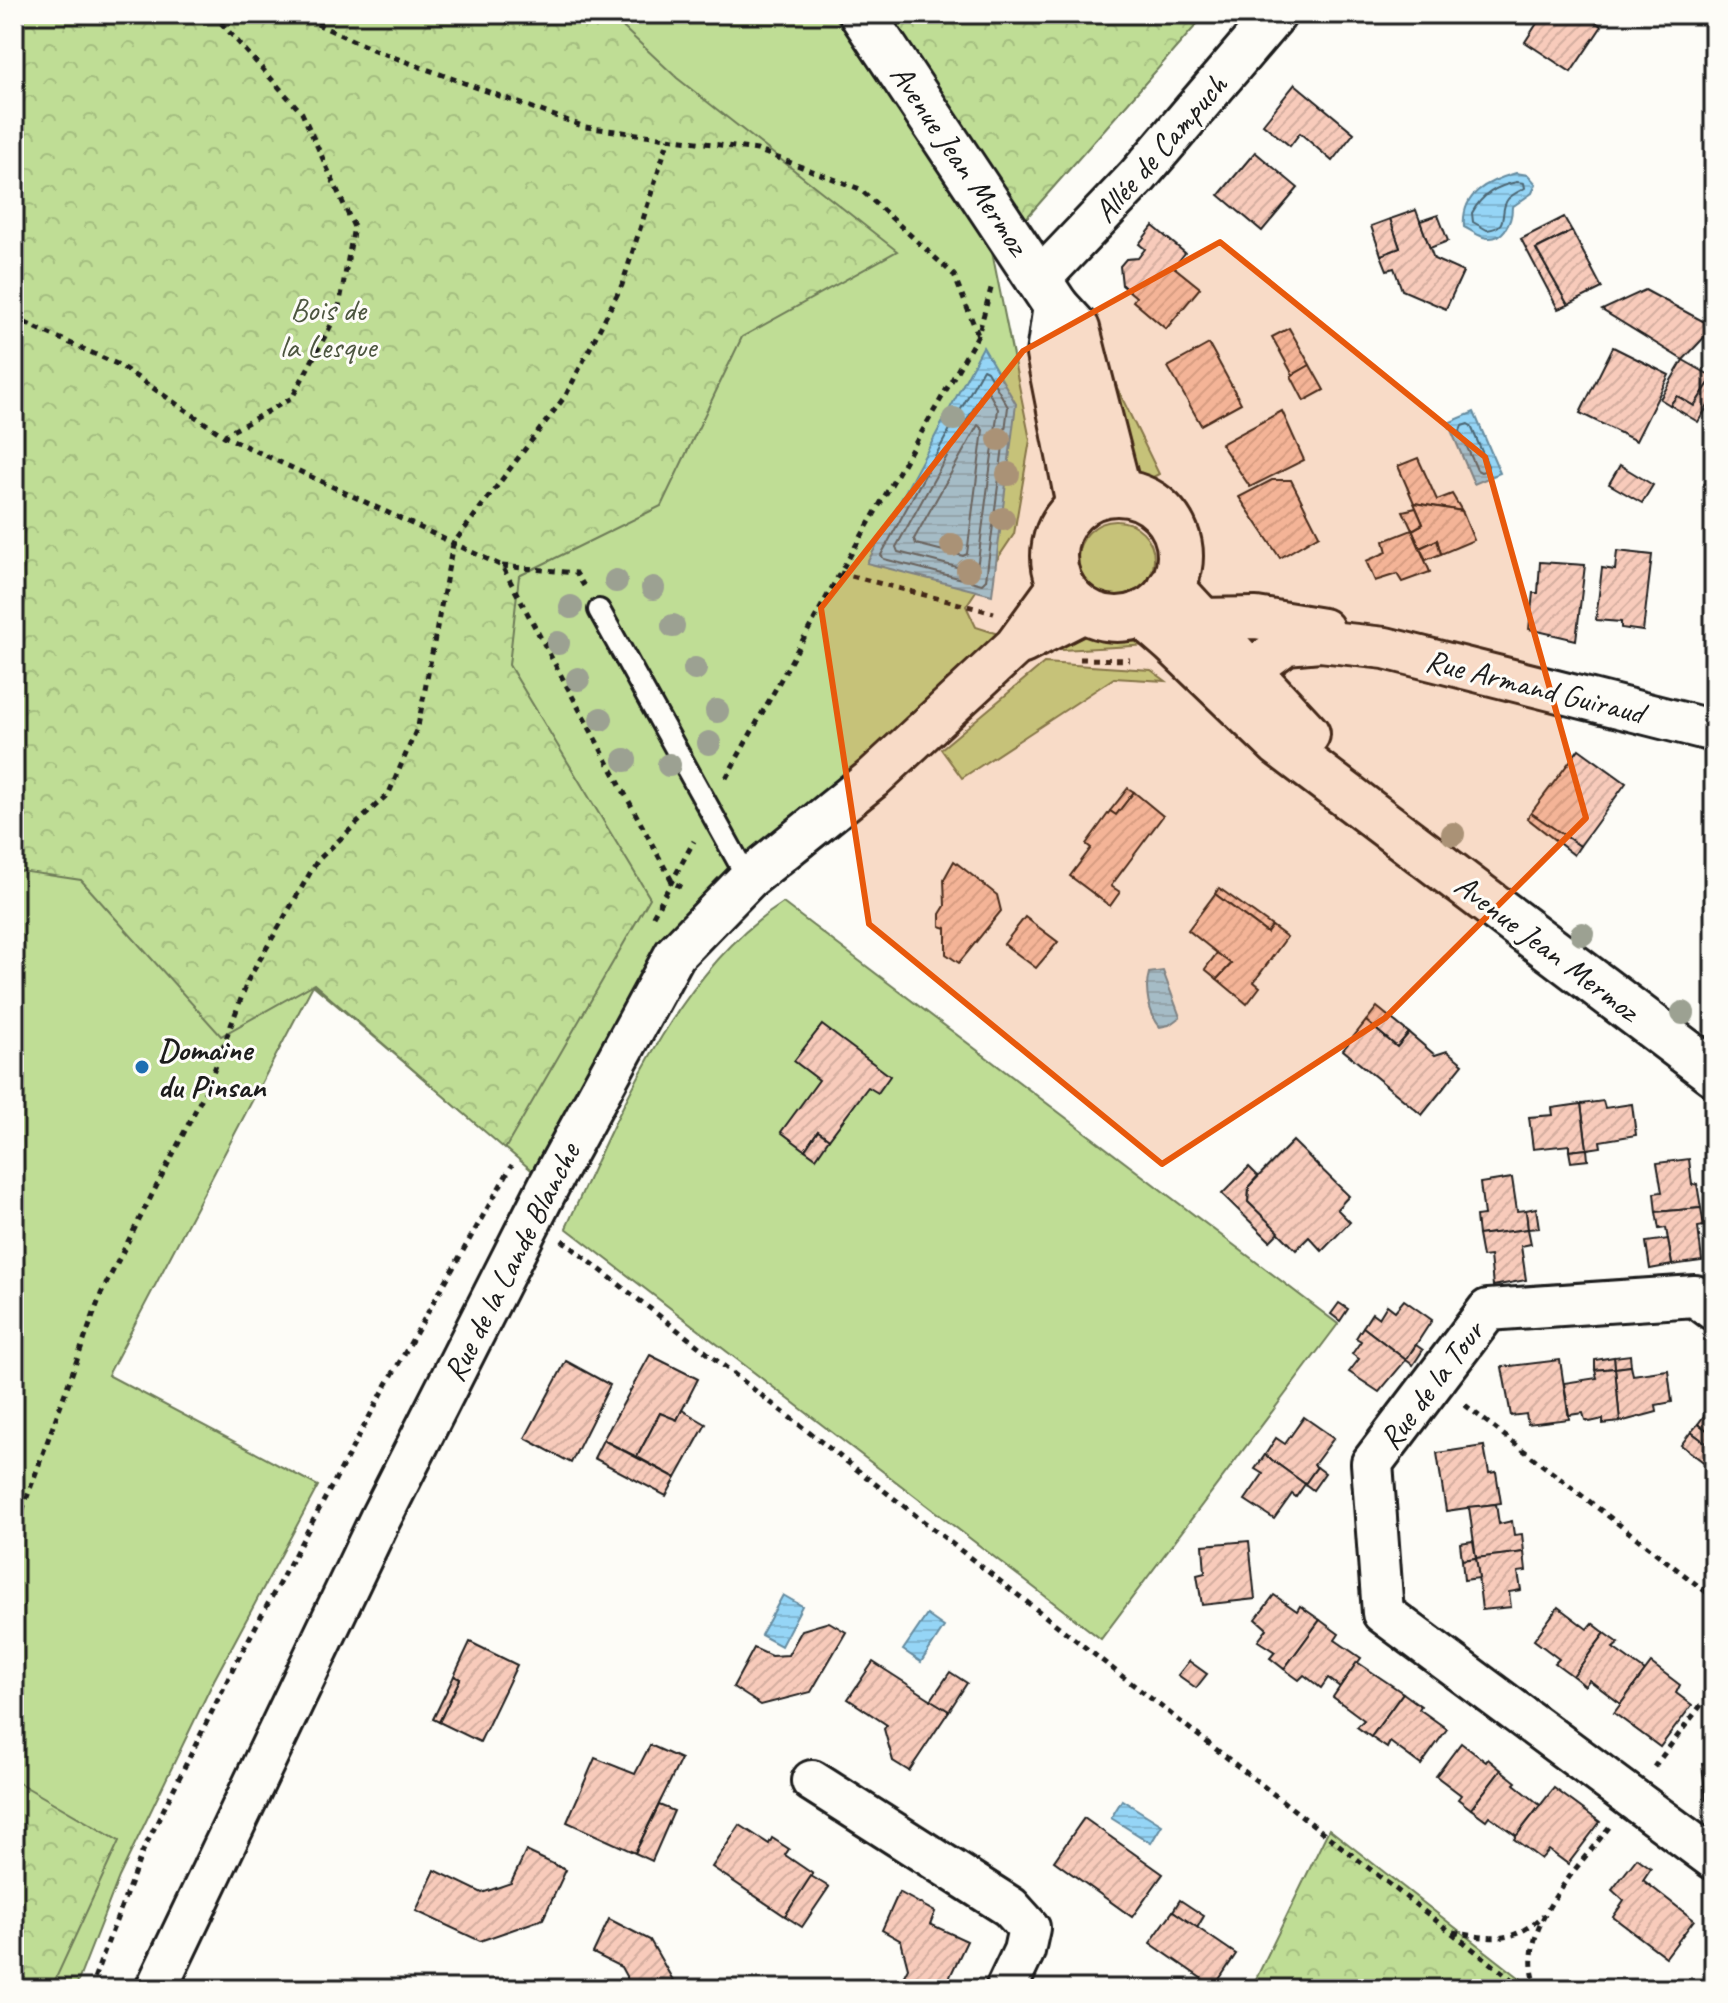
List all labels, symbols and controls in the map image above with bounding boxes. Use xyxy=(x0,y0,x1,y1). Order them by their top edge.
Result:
street label: Avenue Jean Mermoz xyxy=(881,56,1040,265)
street label: Allée de Campuch xyxy=(1085,64,1237,231)
park label: Bois de la Lesque xyxy=(280,289,379,367)
street label: Rue Armand Guiraud xyxy=(1422,640,1652,734)
street label: Avenue Jean Mermoz xyxy=(1446,865,1650,1032)
place label: Domaine du Pinsan xyxy=(158,1029,267,1107)
marker: Domaine du Pinsan xyxy=(133,1058,151,1076)
street label: Rue de la Lande Blanche xyxy=(434,1134,590,1388)
street label: Rue de la Tour xyxy=(1370,1311,1495,1458)

